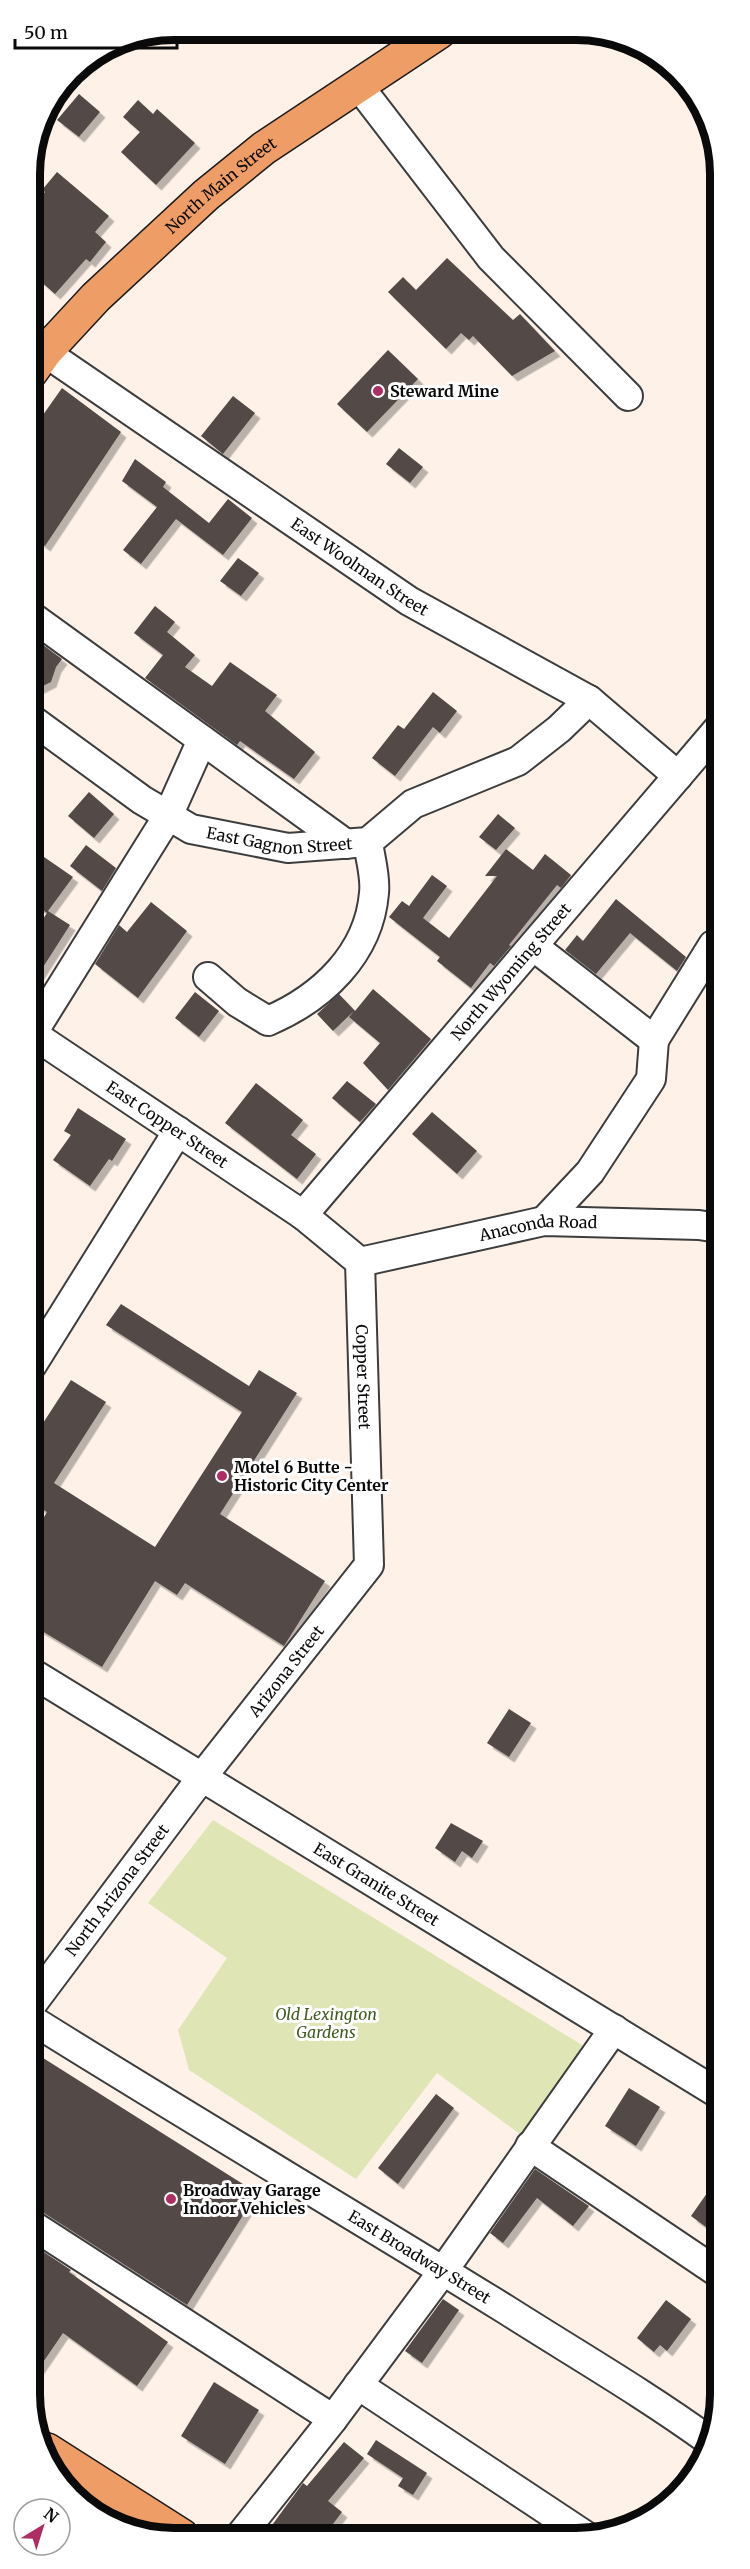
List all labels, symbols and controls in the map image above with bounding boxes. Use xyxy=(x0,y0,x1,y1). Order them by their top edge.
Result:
scale bar xyxy=(15,12,177,50)
text: 50 m xyxy=(24,21,68,44)
street label: North Main Street xyxy=(161,132,281,238)
place label: Steward Mine xyxy=(390,381,499,401)
marker: Steward Mine xyxy=(371,384,385,398)
street label: East Woolman Street xyxy=(287,513,432,620)
street label: East Gagnon Street xyxy=(205,822,354,859)
street label: North Wyoming Street xyxy=(447,898,575,1044)
street label: East Copper Street xyxy=(103,1076,233,1172)
street label: Anaconda Road xyxy=(476,1211,598,1245)
street label: Copper Street xyxy=(352,1324,375,1430)
place label: Motel 6 Butte - Historic City Center xyxy=(234,1457,389,1495)
marker: Motel 6 Butte - Historic City Center xyxy=(215,1469,229,1483)
street label: Arizona Street xyxy=(243,1621,328,1721)
street label: North Arizona Street xyxy=(61,1820,174,1960)
street label: East Granite Street xyxy=(310,1838,444,1931)
park label: Old Lexington Gardens xyxy=(275,2004,377,2042)
place label: Broadway Garage Indoor Vehicles xyxy=(183,2180,321,2218)
marker: Broadway Garage Indoor Vehicles xyxy=(164,2192,178,2206)
street label: East Broadway Street xyxy=(345,2206,495,2308)
north arrow xyxy=(12,2497,72,2557)
text: N xyxy=(40,2503,63,2527)

